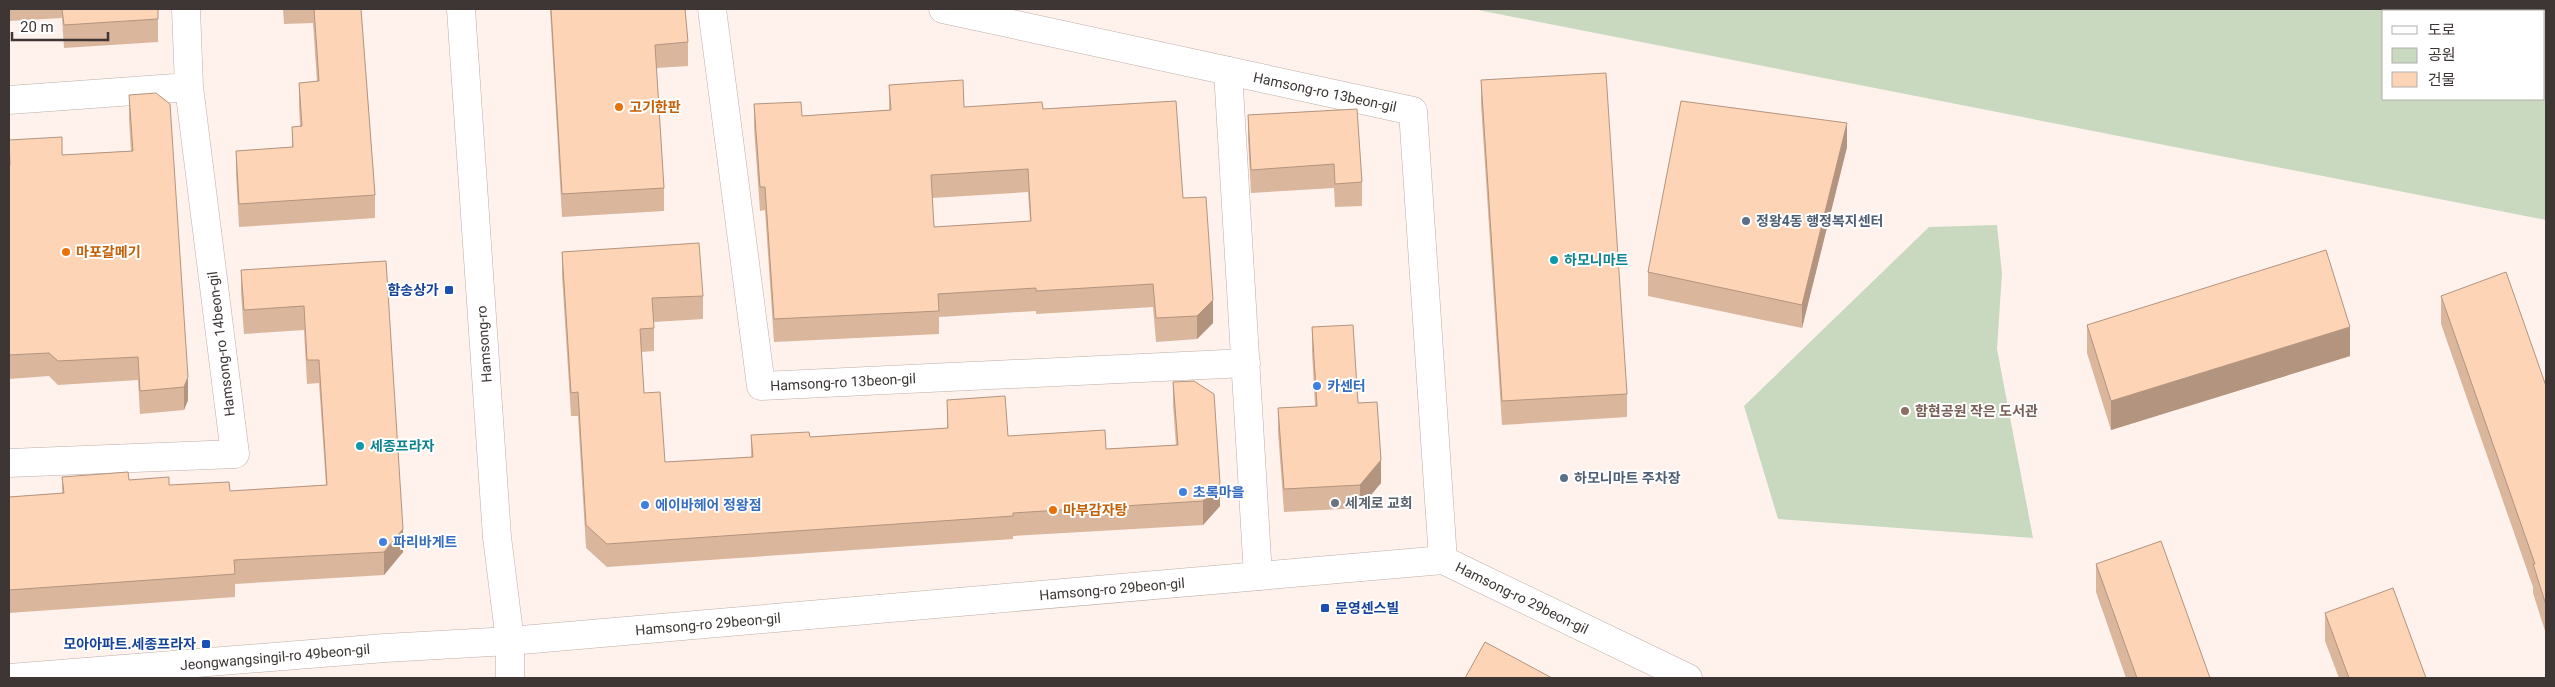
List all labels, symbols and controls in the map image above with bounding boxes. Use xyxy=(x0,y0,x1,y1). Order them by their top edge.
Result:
scale bar xyxy=(12,10,109,42)
legend xyxy=(2382,10,2545,100)
text: 20 m xyxy=(20,18,54,36)
text: 도로 xyxy=(2428,21,2456,39)
text: 공원 xyxy=(2428,46,2456,64)
street label: Hamsong-ro 13beon-gil xyxy=(1252,69,1398,115)
text: 건물 xyxy=(2428,71,2456,89)
place label: 고기한판 xyxy=(629,99,681,115)
marker: 고기한판 xyxy=(613,101,625,113)
place label: 정왕4동 행정복지센터 xyxy=(1756,213,1883,229)
marker: 정왕4동 행정복지센터 xyxy=(1740,215,1752,227)
place label: 마포갈메기 xyxy=(76,244,140,260)
marker: 마포갈메기 xyxy=(60,246,72,258)
place label: 하모니마트 xyxy=(1564,252,1629,268)
marker: 하모니마트 xyxy=(1548,254,1560,266)
street label: Hamsong-ro 14beon-gil xyxy=(204,271,238,417)
place label: 함송상가 xyxy=(387,282,439,298)
marker: 함송상가 xyxy=(443,284,455,296)
street label: Hamsong-ro xyxy=(473,305,495,383)
street label: Hamsong-ro 13beon-gil xyxy=(770,370,916,394)
place label: 카센터 xyxy=(1327,378,1366,394)
marker: 카센터 xyxy=(1311,380,1323,392)
place label: 함현공원 작은 도서관 xyxy=(1915,403,2038,419)
marker: 함현공원 작은 도서관 xyxy=(1899,405,1911,417)
place label: 세종프라자 xyxy=(370,438,435,454)
marker: 세종프라자 xyxy=(354,440,366,452)
place label: 하모니마트 주차장 xyxy=(1574,470,1681,486)
marker: 하모니마트 주차장 xyxy=(1558,472,1570,484)
place label: 초록마을 xyxy=(1193,484,1245,500)
marker: 초록마을 xyxy=(1177,486,1189,498)
place label: 세계로 교회 xyxy=(1345,495,1413,511)
place label: 에이바헤어 정왕점 xyxy=(655,497,762,513)
marker: 세계로 교회 xyxy=(1329,497,1341,509)
marker: 에이바헤어 정왕점 xyxy=(639,499,651,511)
place label: 마부감자탕 xyxy=(1063,502,1128,518)
marker: 마부감자탕 xyxy=(1047,504,1059,516)
place label: 파리바게트 xyxy=(393,534,458,550)
marker: 파리바게트 xyxy=(377,536,389,548)
street label: Hamsong-ro 29beon-gil xyxy=(1453,559,1591,637)
street label: Hamsong-ro 29beon-gil xyxy=(1039,575,1185,603)
place label: 문영센스빌 xyxy=(1335,600,1399,616)
marker: 문영센스빌 xyxy=(1319,602,1331,614)
street label: Hamsong-ro 29beon-gil xyxy=(635,610,781,638)
place label: 모아아파트.세종프라자 xyxy=(63,636,196,652)
marker: 모아아파트.세종프라자 xyxy=(200,638,212,650)
street label: Jeongwangsingil-ro 49beon-gil xyxy=(179,641,371,673)

